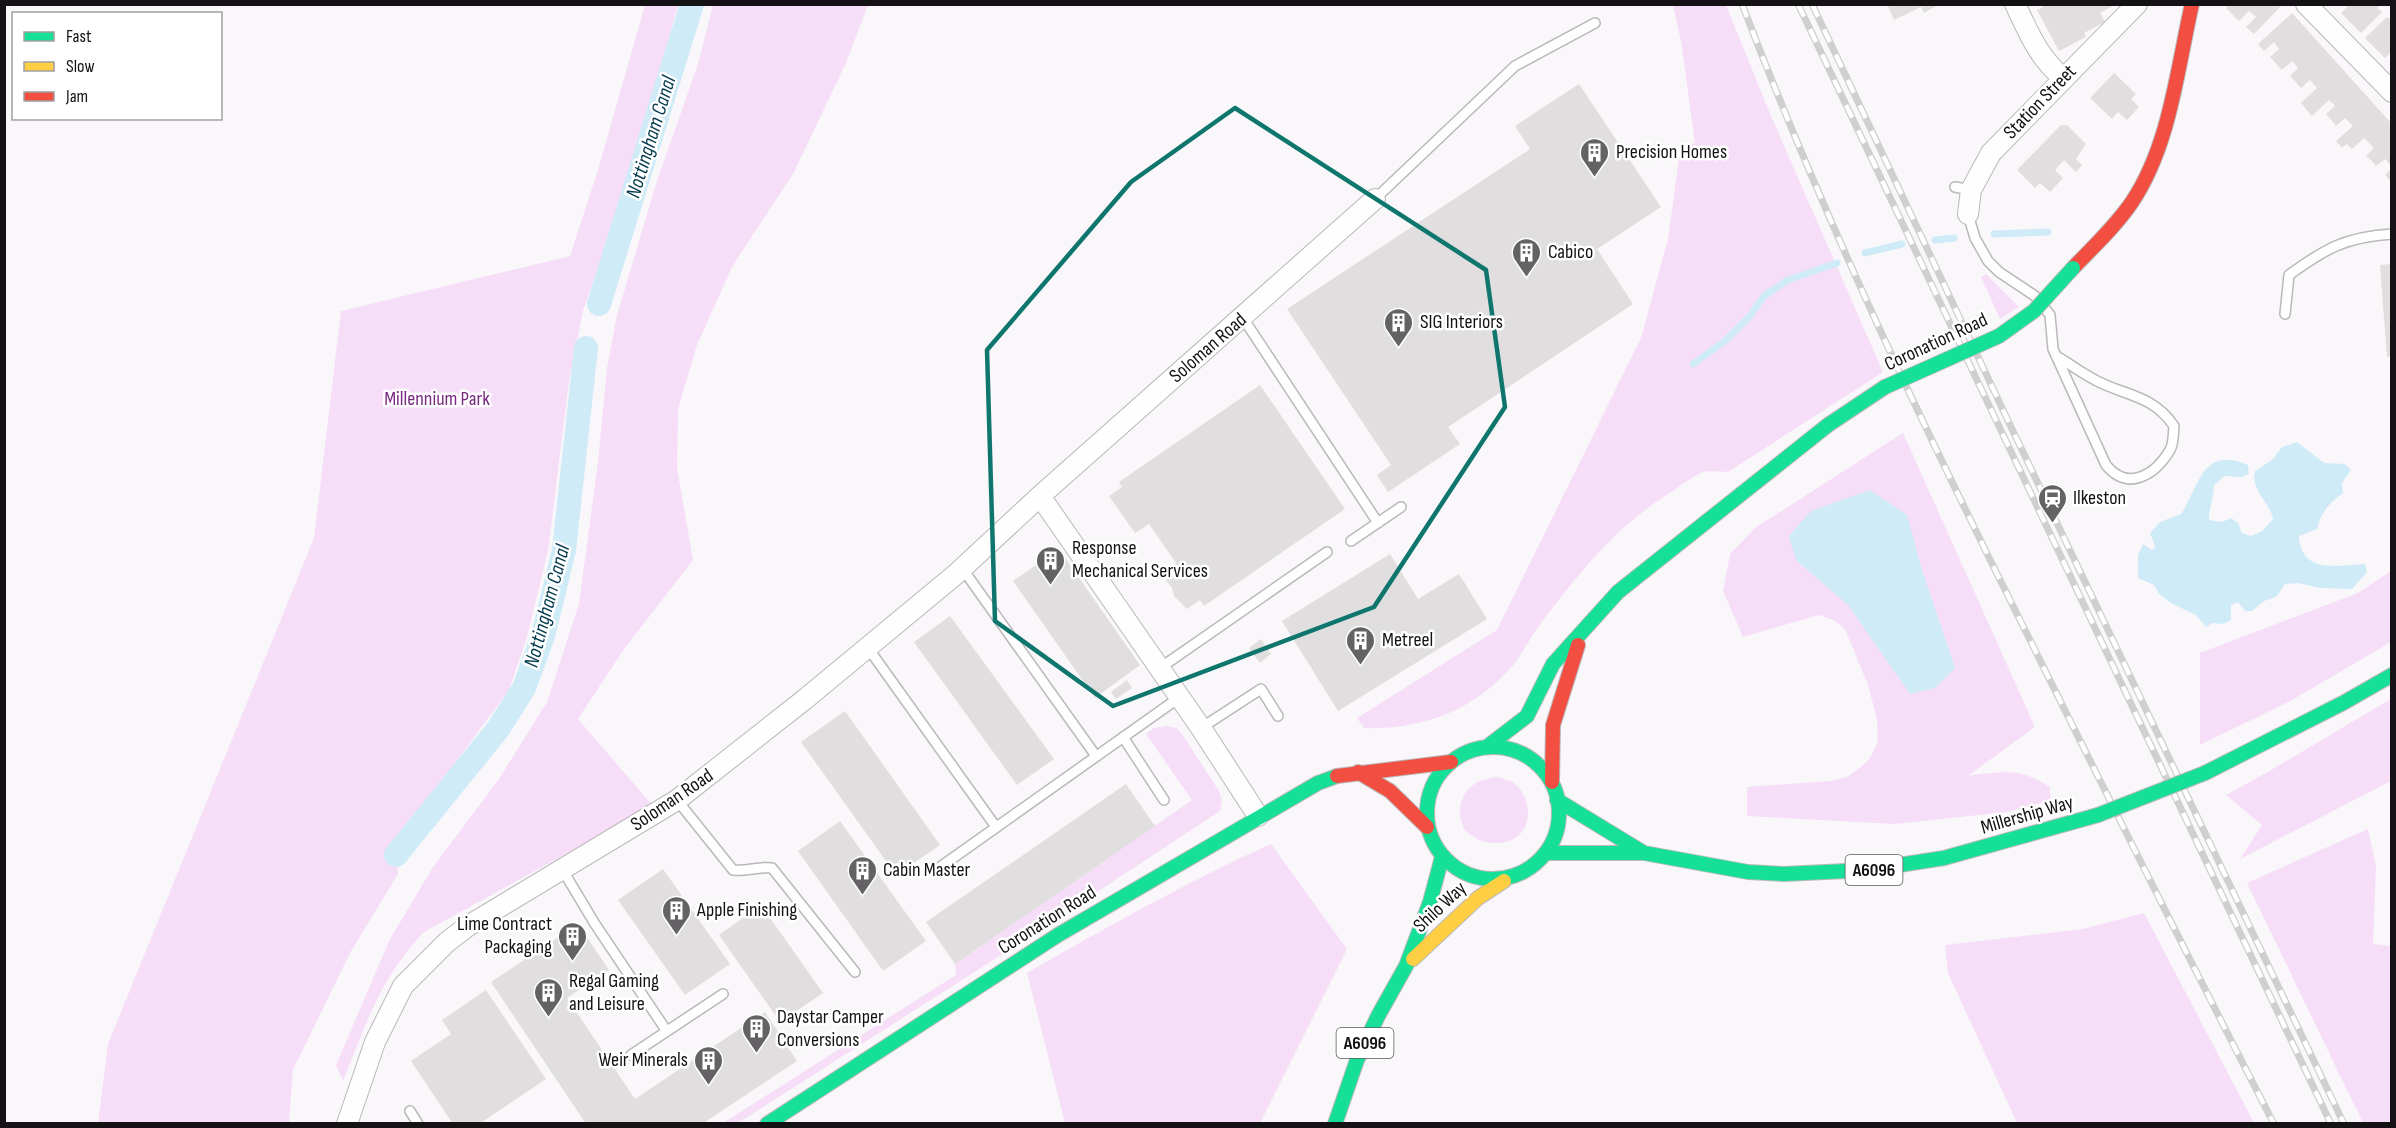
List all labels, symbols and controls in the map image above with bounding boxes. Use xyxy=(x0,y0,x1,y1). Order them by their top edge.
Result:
legend xyxy=(12,12,222,120)
text: Fast xyxy=(66,26,92,47)
text: Slow xyxy=(66,56,95,77)
street label: Station Street xyxy=(1999,60,2081,144)
water label: Nottingham Canal xyxy=(621,72,682,201)
text: Jam xyxy=(65,86,88,107)
building icon: Precision Homes xyxy=(1579,136,1611,178)
place label: Precision Homes xyxy=(1616,140,1727,164)
building icon: Cabico xyxy=(1511,236,1543,278)
place label: Cabico xyxy=(1548,240,1593,264)
building icon: SIG Interiors xyxy=(1383,306,1415,348)
street label: Soloman Road xyxy=(1164,308,1252,388)
street label: Coronation Road xyxy=(1881,308,1991,376)
place label: SIG Interiors xyxy=(1420,310,1503,334)
park label: Millennium Park xyxy=(384,387,490,411)
station icon: Ilkeston xyxy=(2036,482,2068,524)
place label: Ilkeston xyxy=(2073,486,2126,510)
place label: Response Mechanical Services xyxy=(1072,536,1208,583)
water label: Nottingham Canal xyxy=(519,541,576,670)
building icon: Response Mechanical Services xyxy=(1035,544,1067,586)
building icon: Metreel xyxy=(1345,624,1377,666)
place label: Metreel xyxy=(1382,628,1433,652)
street label: Soloman Road xyxy=(626,764,718,836)
street label: Millership Way xyxy=(1978,790,2076,840)
building icon: Cabin Master xyxy=(846,854,878,896)
road number: A6096 xyxy=(1846,855,1902,885)
place label: Cabin Master xyxy=(883,858,971,882)
street label: Shilo Way xyxy=(1408,876,1472,938)
street label: Coronation Road xyxy=(994,880,1100,960)
building icon: Apple Finishing xyxy=(660,894,692,936)
place label: Apple Finishing xyxy=(696,898,797,922)
place label: Lime Contract Packaging xyxy=(457,912,552,959)
building icon: Lime Contract Packaging xyxy=(557,920,589,962)
place label: Regal Gaming and Leisure xyxy=(569,969,659,1016)
building icon: Regal Gaming and Leisure xyxy=(532,976,564,1018)
place label: Daystar Camper Conversions xyxy=(777,1005,884,1052)
building icon: Daystar Camper Conversions xyxy=(740,1012,772,1054)
road number: A6096 xyxy=(1336,1028,1394,1058)
building icon: Weir Minerals xyxy=(693,1044,725,1086)
place label: Weir Minerals xyxy=(598,1048,688,1072)

